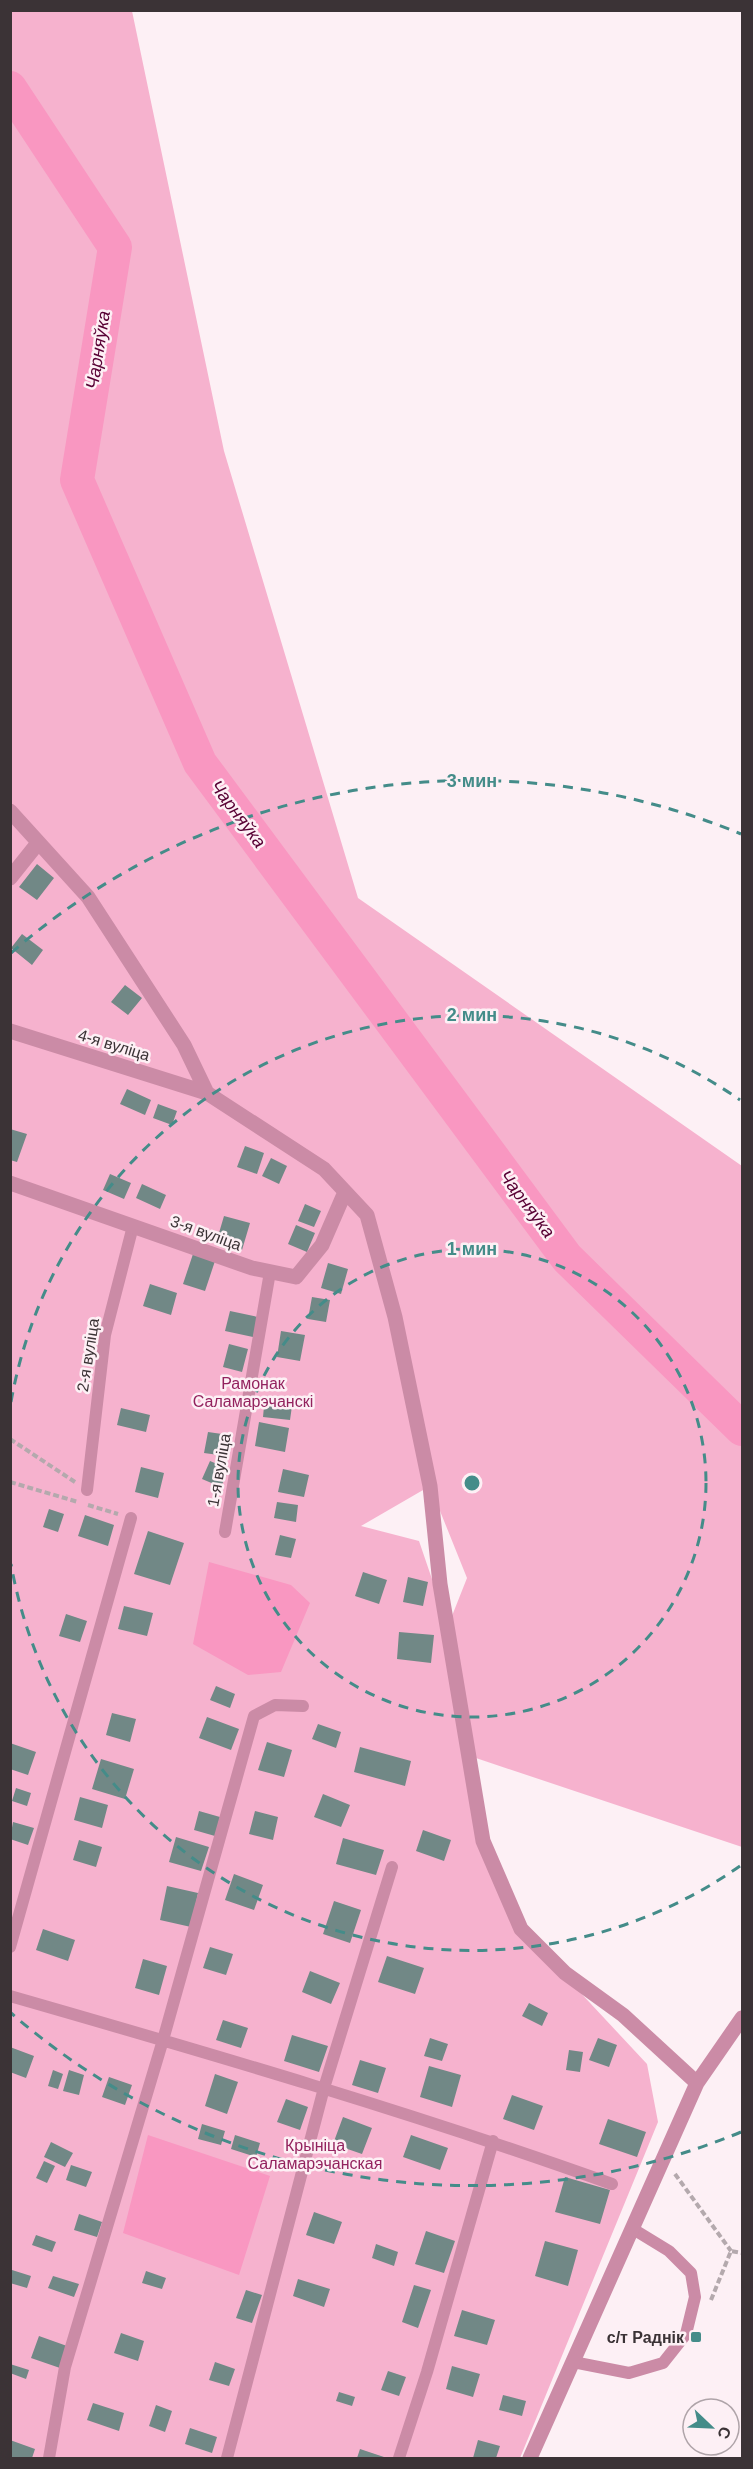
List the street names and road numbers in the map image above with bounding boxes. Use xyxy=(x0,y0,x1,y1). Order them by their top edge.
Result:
street label: 4-я вуліца xyxy=(76,1026,152,1064)
street label: 3-я вуліца xyxy=(168,1212,244,1254)
street label: 2-я вуліца xyxy=(74,1317,102,1393)
street label: 1-я вуліца xyxy=(204,1432,234,1508)

